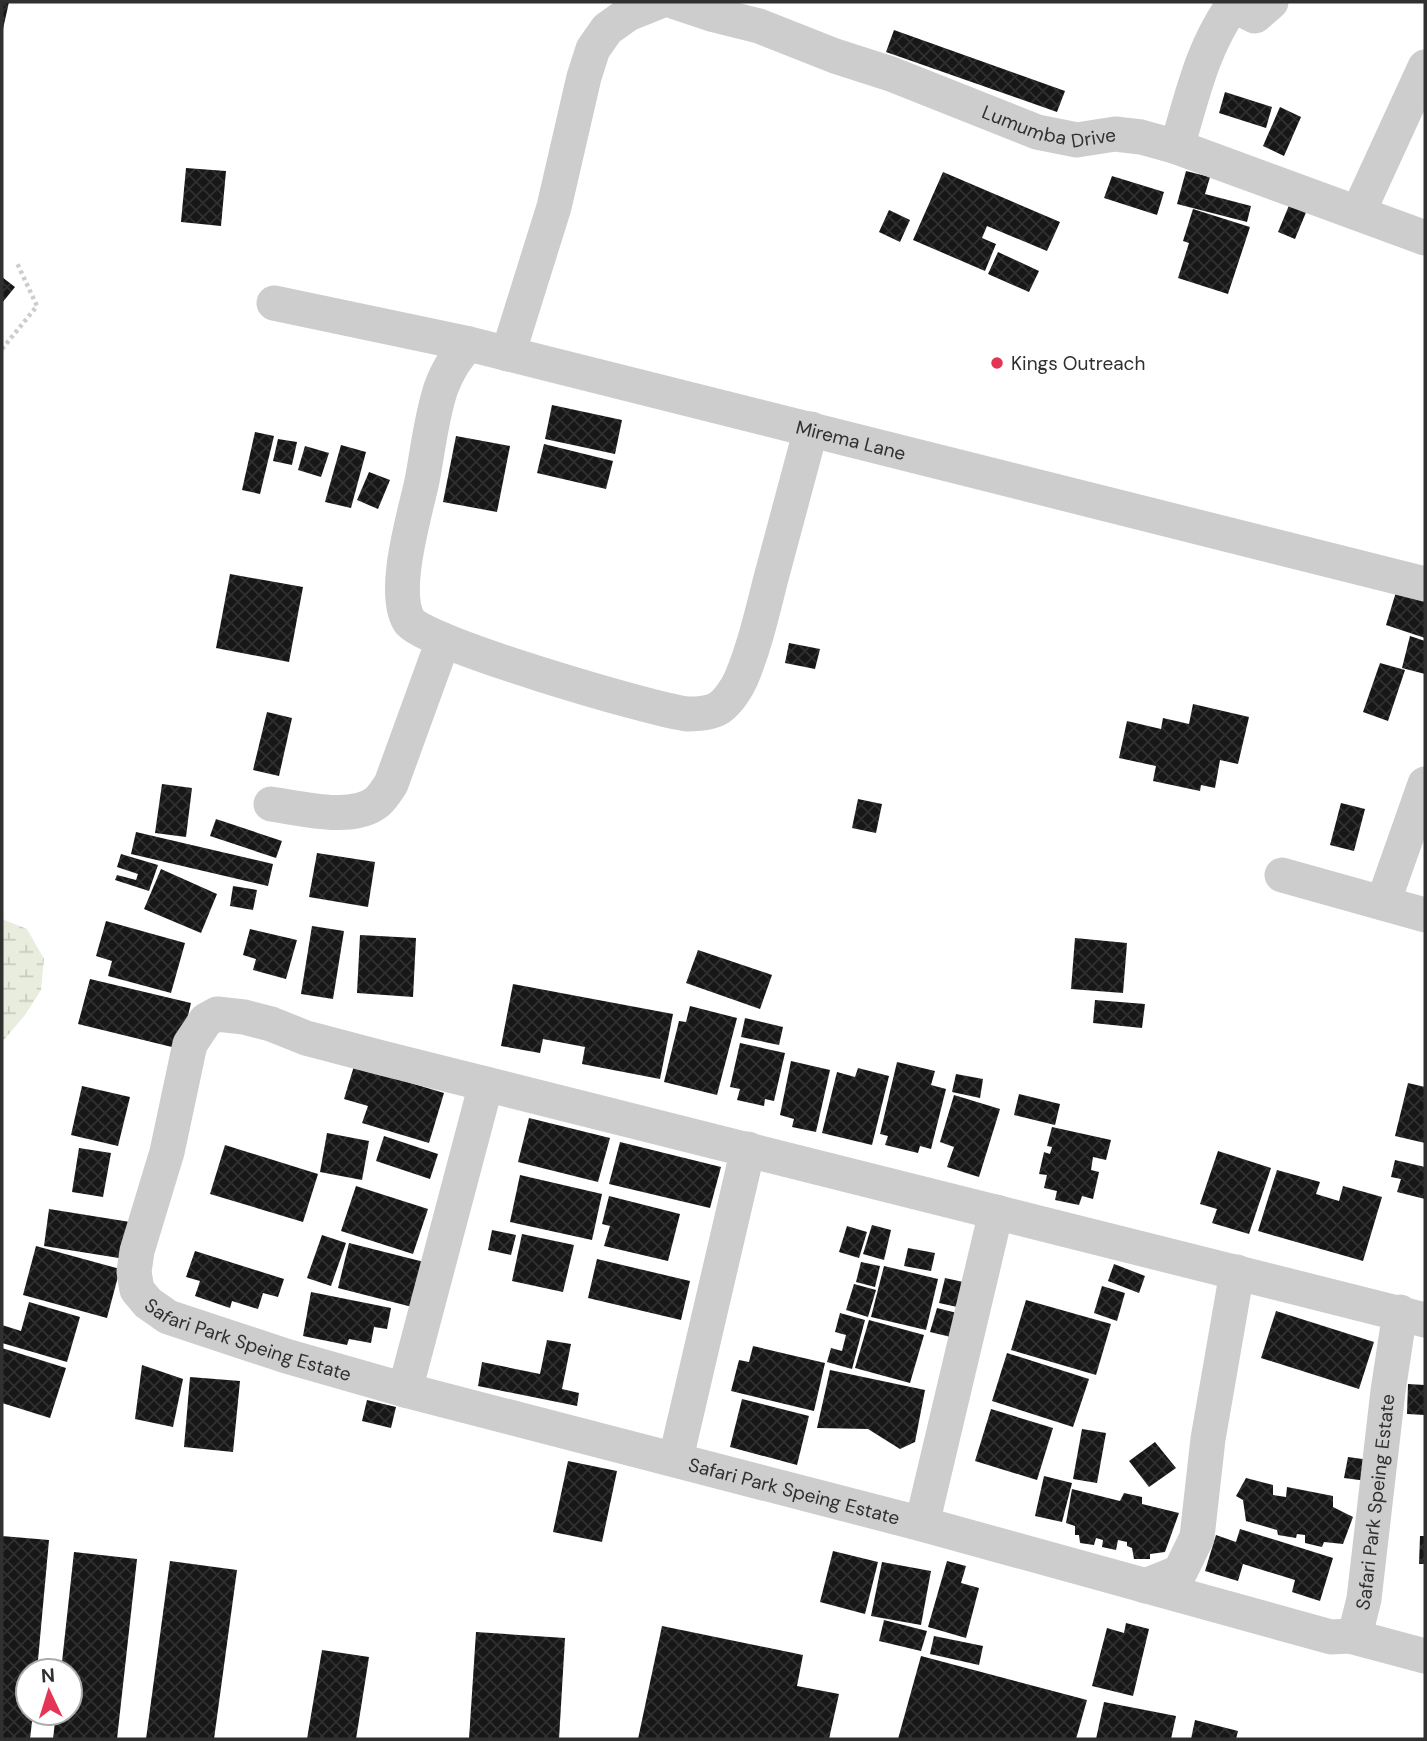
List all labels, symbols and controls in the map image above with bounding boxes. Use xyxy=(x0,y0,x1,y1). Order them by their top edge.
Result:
street label: Lumumba Drive xyxy=(978,99,1118,154)
place label: Kings Outreach xyxy=(1011,351,1145,376)
marker: Kings Outreach xyxy=(989,355,1005,371)
street label: Mirema Lane xyxy=(793,415,908,466)
street label: Safari Park Speing Estate xyxy=(140,1293,354,1387)
street label: Safari Park Speing Estate xyxy=(1350,1393,1401,1613)
street label: Safari Park Speing Estate xyxy=(686,1452,902,1531)
north arrow xyxy=(14,1657,84,1727)
text: N xyxy=(40,1663,56,1688)

